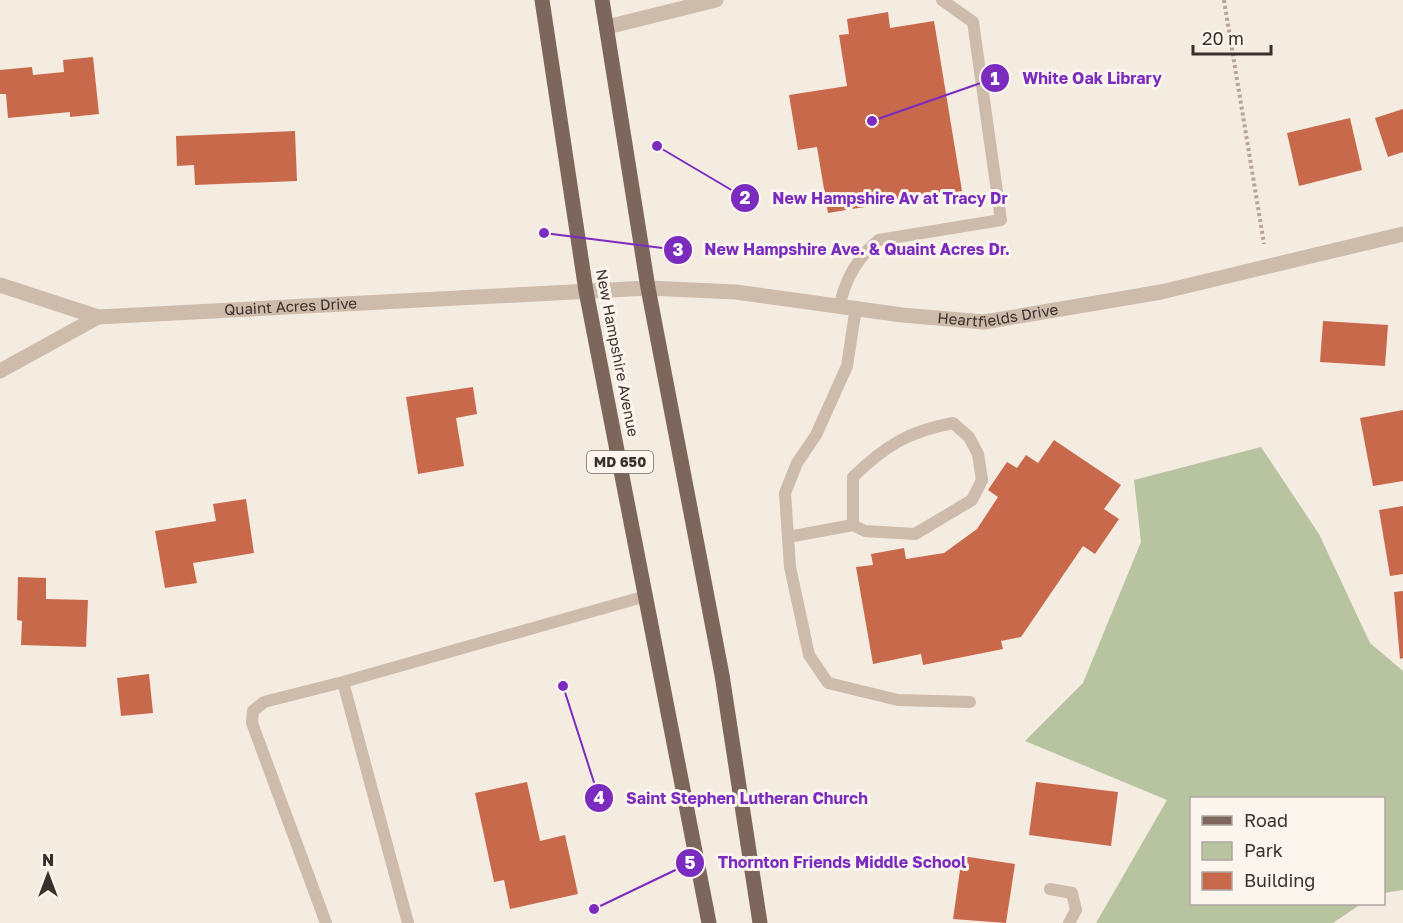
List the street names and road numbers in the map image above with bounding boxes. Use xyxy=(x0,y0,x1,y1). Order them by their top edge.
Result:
street label: New Hampshire Avenue xyxy=(593,267,643,439)
street label: Quaint Acres Drive xyxy=(224,293,358,318)
street label: Heartfields Drive xyxy=(937,300,1060,330)
road number: MD 650 xyxy=(587,451,653,473)

